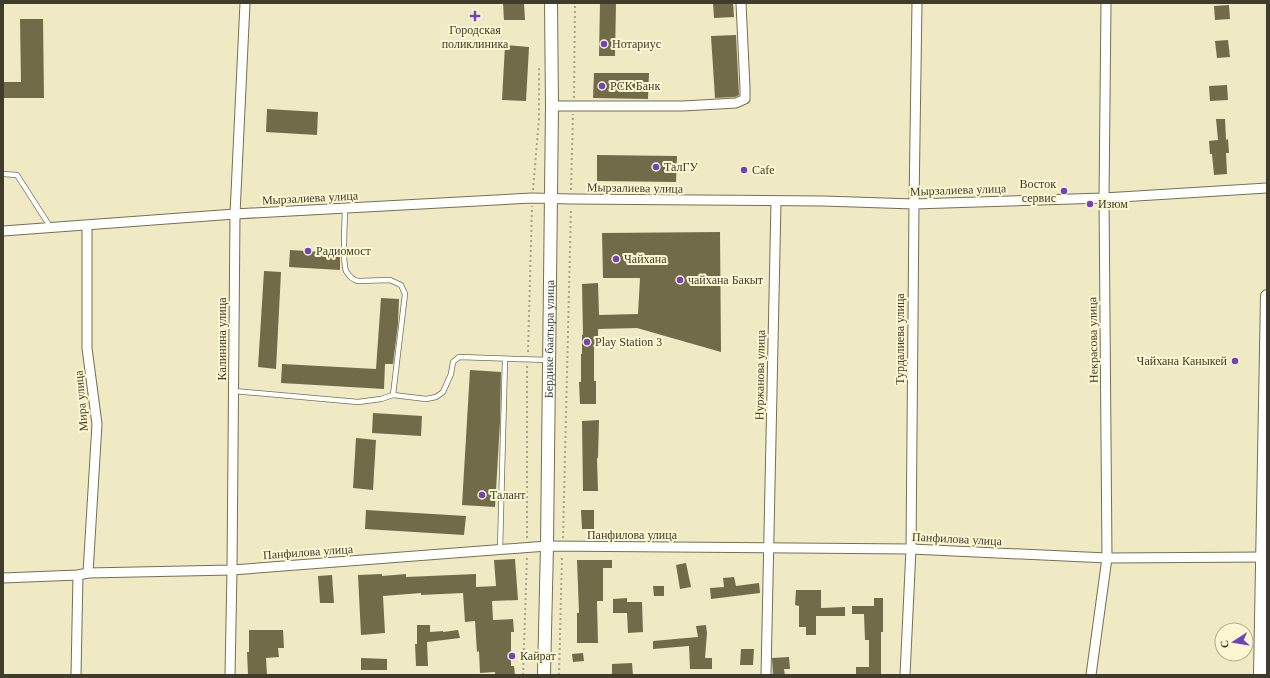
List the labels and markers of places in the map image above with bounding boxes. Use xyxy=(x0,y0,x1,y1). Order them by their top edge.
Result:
marker: Городская поликлиника xyxy=(469,10,481,22)
place label: Городская поликлиника xyxy=(442,23,509,51)
place label: Нотариус xyxy=(612,37,661,51)
marker: Нотариус xyxy=(599,39,609,49)
place label: РСК Банк xyxy=(610,79,660,93)
marker: РСК Банк xyxy=(597,81,607,91)
place label: ТалГУ xyxy=(664,160,698,174)
marker: ТалГУ xyxy=(651,162,661,172)
place label: Cafe xyxy=(752,163,775,177)
marker: Cafe xyxy=(739,165,749,175)
place label: Восток сервис xyxy=(1019,177,1056,205)
marker: Восток сервис xyxy=(1059,186,1069,196)
place label: Изюм xyxy=(1098,197,1128,211)
marker: Изюм xyxy=(1085,199,1095,209)
place label: Радиомост xyxy=(316,244,372,258)
marker: Радиомост xyxy=(303,246,313,256)
place label: Чайхана xyxy=(624,252,667,266)
marker: Чайхана xyxy=(611,254,621,264)
place label: чайхана Бакыт xyxy=(688,273,764,287)
marker: чайхана Бакыт xyxy=(675,275,685,285)
place label: Play Station 3 xyxy=(595,335,662,349)
marker: Play Station 3 xyxy=(582,337,592,347)
place label: Чайхана Каныкей xyxy=(1137,354,1228,368)
marker: Чайхана Каныкей xyxy=(1230,356,1240,366)
place label: Талант xyxy=(490,488,526,502)
marker: Талант xyxy=(477,490,487,500)
place label: Кайрат xyxy=(520,649,557,663)
marker: Кайрат xyxy=(507,651,517,661)

